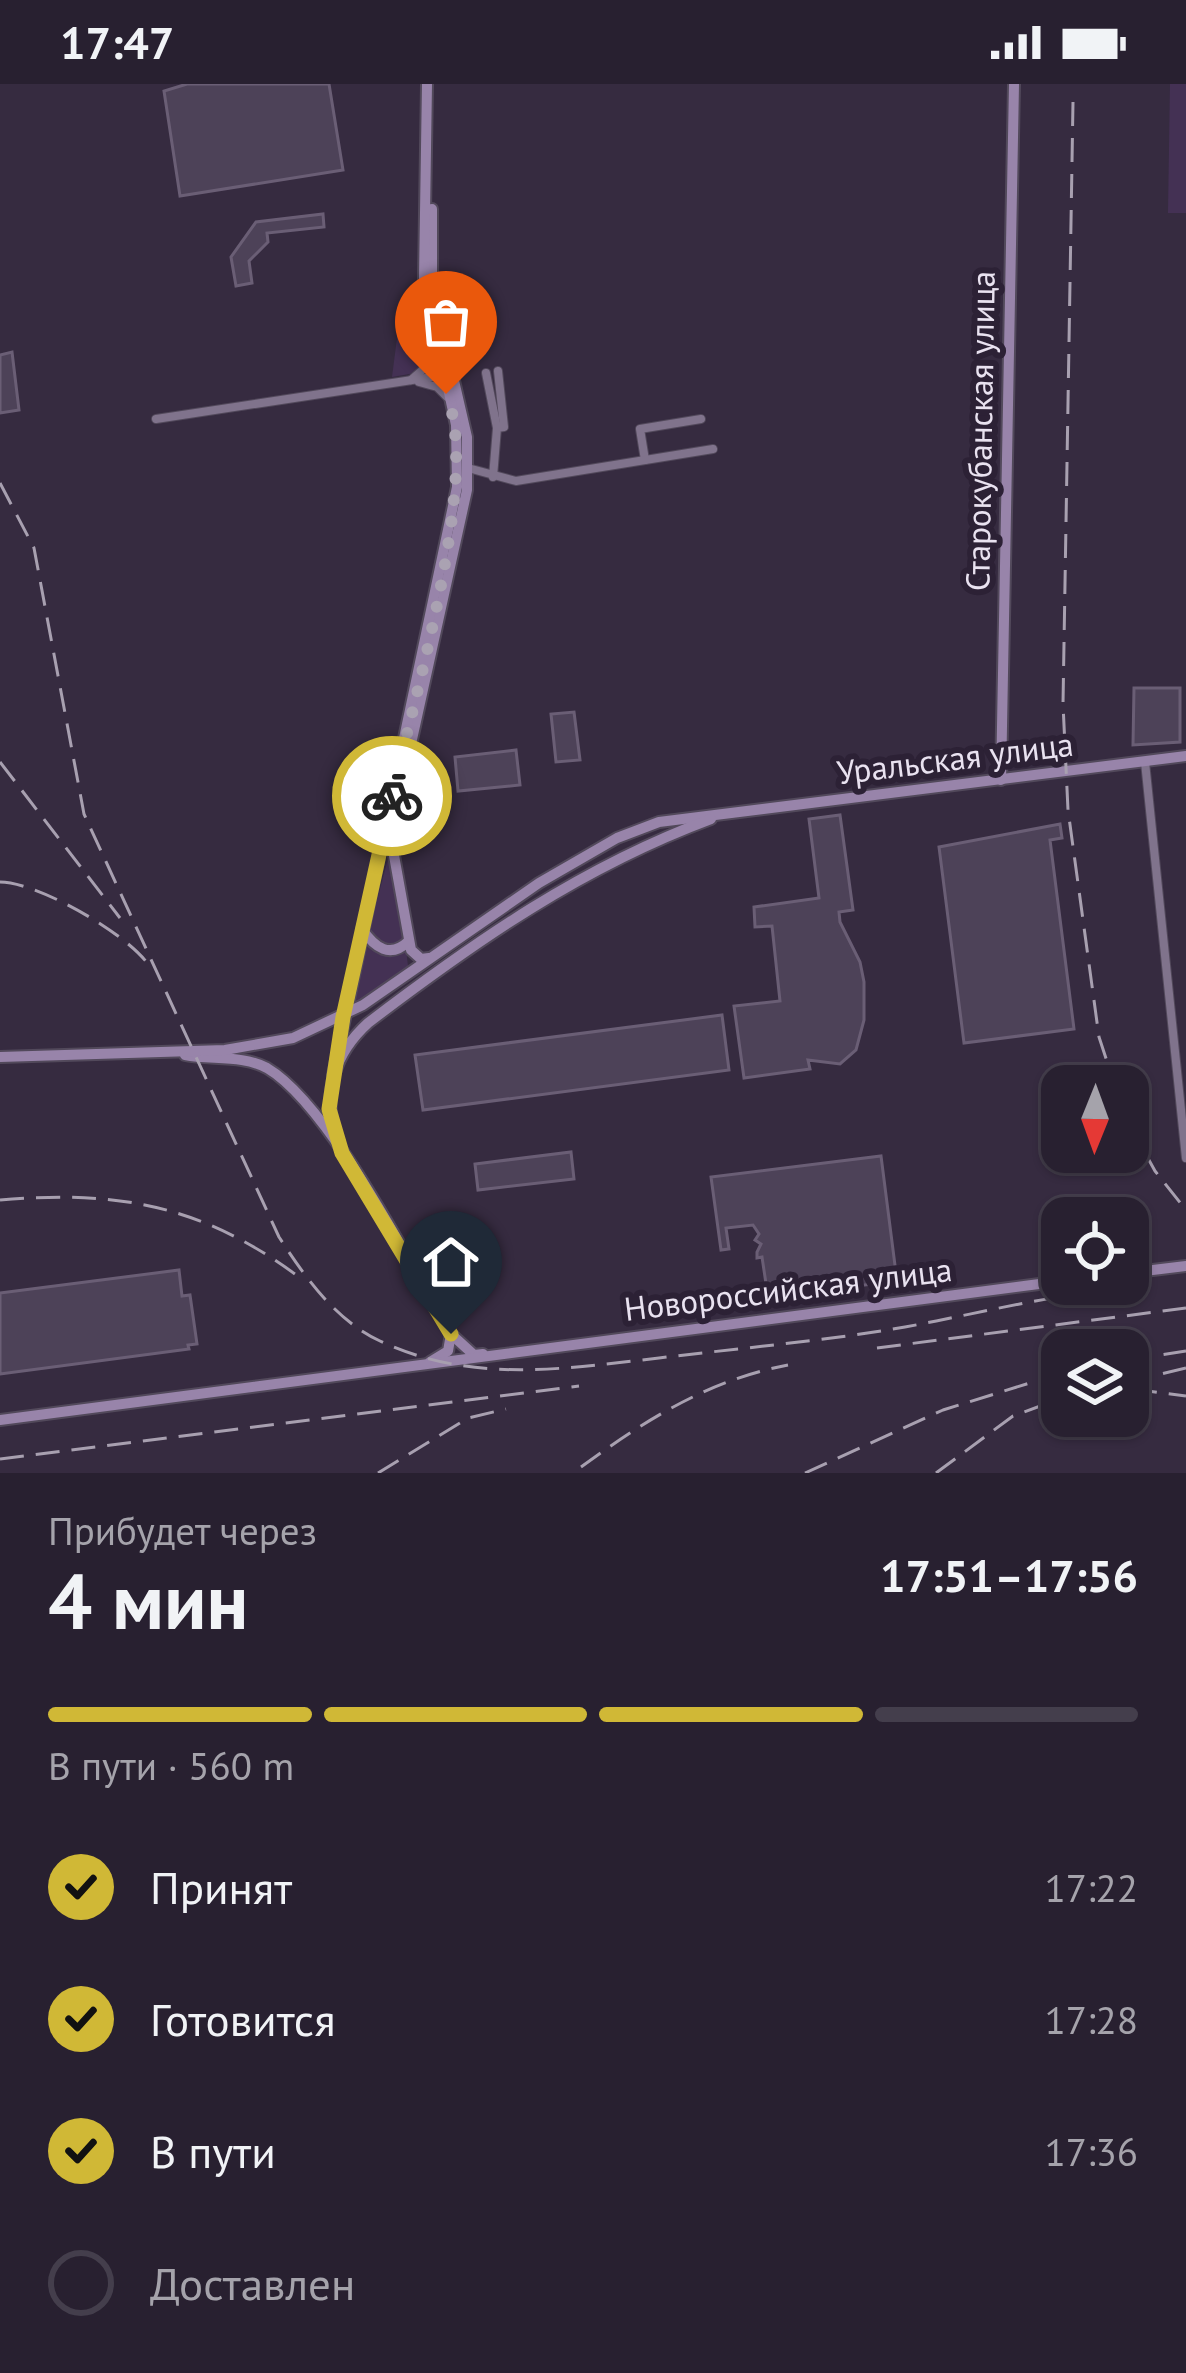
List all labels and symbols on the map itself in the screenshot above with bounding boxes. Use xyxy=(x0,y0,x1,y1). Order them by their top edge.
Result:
street label: Старокубанская улица xyxy=(955,270,1004,592)
pin xyxy=(395,271,497,394)
street label: Уральская улица xyxy=(834,722,1076,793)
courier xyxy=(332,736,452,856)
north arrow xyxy=(1041,1065,1149,1173)
pin xyxy=(400,1211,502,1334)
street label: Новороссийская улица xyxy=(621,1247,954,1330)

